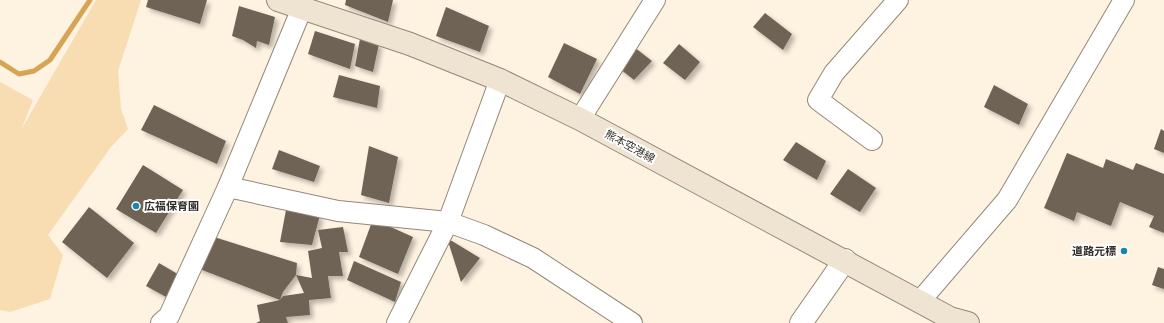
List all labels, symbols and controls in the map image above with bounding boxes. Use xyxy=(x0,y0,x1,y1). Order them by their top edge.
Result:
street label: 熊本空港線 xyxy=(603,127,657,165)
place label: 広福保育園 xyxy=(144,200,199,212)
marker: 広福保育園 xyxy=(131,201,141,211)
place label: 道路元標 xyxy=(1072,245,1116,257)
marker: 道路元標 xyxy=(1119,246,1129,256)

